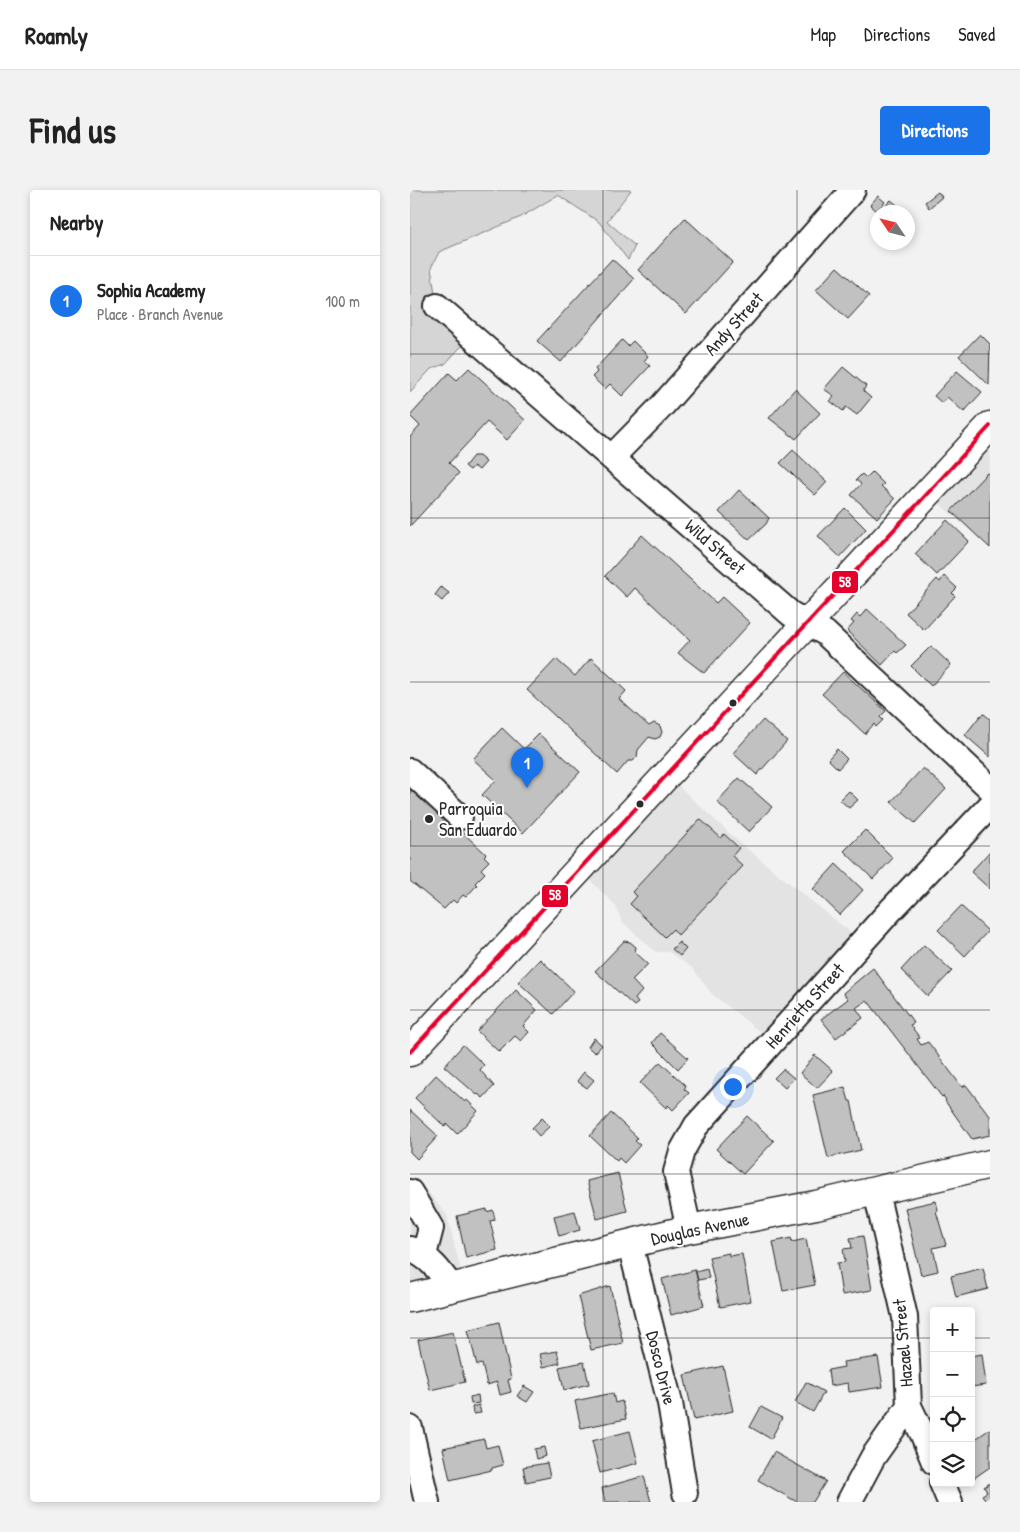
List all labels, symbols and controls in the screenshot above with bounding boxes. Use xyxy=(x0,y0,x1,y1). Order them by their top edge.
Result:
text: Roamly xyxy=(25,19,88,51)
text: Map xyxy=(811,22,836,47)
text: Directions xyxy=(864,22,930,47)
text: Saved xyxy=(958,22,995,47)
button: Directions xyxy=(880,106,990,155)
text: Find us xyxy=(30,107,116,154)
north arrow xyxy=(870,205,915,250)
text: Nearby xyxy=(50,208,103,237)
text: Sophia Academy xyxy=(97,277,206,303)
street label: Andy Street xyxy=(698,286,769,361)
text: 1 xyxy=(63,290,69,312)
text: 100 m xyxy=(325,290,360,312)
text: Place · Branch Avenue xyxy=(97,303,223,325)
street label: Wild Street xyxy=(680,513,752,581)
line badge: 58 xyxy=(831,570,859,594)
text: 58 xyxy=(839,572,851,591)
unlabelled marker xyxy=(728,698,738,708)
pin: 1 xyxy=(511,747,543,788)
place label: Parroquia San Eduardo xyxy=(439,796,517,842)
unlabelled marker xyxy=(635,799,645,809)
marker: Parroquia San Eduardo xyxy=(423,813,435,825)
line badge: 58 xyxy=(541,884,569,908)
text: 58 xyxy=(549,885,561,904)
street label: Henrietta Street xyxy=(759,957,850,1054)
your location xyxy=(720,1074,746,1100)
street label: Douglas Avenue xyxy=(649,1206,751,1251)
street label: Hazael Street xyxy=(886,1297,919,1388)
map controls xyxy=(930,1307,975,1487)
button: + xyxy=(930,1307,975,1352)
street label: Dosco Drive xyxy=(640,1328,683,1407)
button: − xyxy=(930,1352,975,1397)
button: locate xyxy=(930,1397,975,1442)
button: layers xyxy=(930,1442,975,1487)

